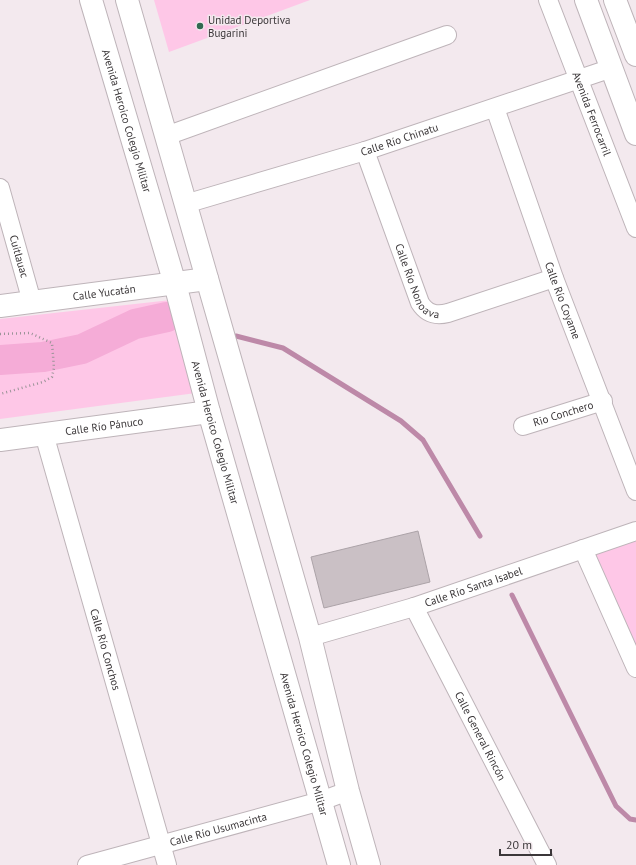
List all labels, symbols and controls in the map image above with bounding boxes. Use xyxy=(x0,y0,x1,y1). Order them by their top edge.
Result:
place label: Unidad Deportiva Bugarini xyxy=(208,13,291,40)
marker: Unidad Deportiva Bugarini xyxy=(195,21,205,31)
street label: Avenida Heroico Colegio Militar xyxy=(99,48,155,194)
street label: Avenida Ferrocarril xyxy=(569,70,615,159)
street label: Calle Río Chinatu xyxy=(359,120,440,159)
street label: Cuitlauac xyxy=(7,233,32,279)
street label: Calle Río Nonoava xyxy=(392,242,440,321)
street label: Calle Río Coyame xyxy=(542,260,584,341)
street label: Calle Yucatán xyxy=(72,281,136,303)
street label: Avenida Heroico Colegio Militar xyxy=(189,359,242,506)
street label: Rio Conchero xyxy=(531,397,595,429)
street label: Calle Río Pánuco xyxy=(64,414,144,438)
street label: Calle Río Santa Isabel xyxy=(423,563,525,610)
street label: Calle Río Conchos xyxy=(87,607,124,692)
street label: Avenida Heroico Colegio Militar xyxy=(277,671,332,817)
street label: Calle General Rincón xyxy=(452,689,509,783)
street label: Calle Río Usumacinta xyxy=(168,809,268,849)
scale bar xyxy=(500,831,551,857)
text: 20 m xyxy=(506,837,532,852)

